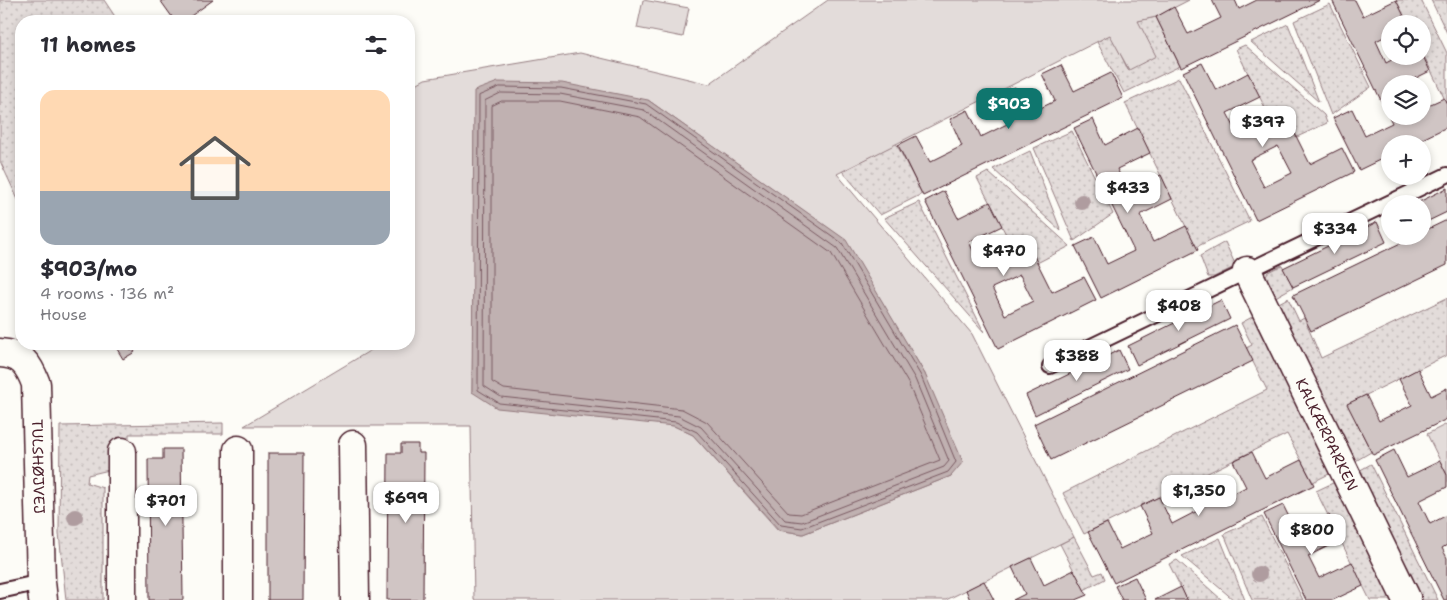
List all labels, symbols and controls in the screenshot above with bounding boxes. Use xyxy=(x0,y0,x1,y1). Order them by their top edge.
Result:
map controls xyxy=(1381,15,1431,245)
button: locate xyxy=(1381,15,1431,65)
text: 11 homes xyxy=(40,31,136,59)
icon: filters xyxy=(362,31,390,59)
button: layers xyxy=(1381,75,1431,125)
pin: $903 xyxy=(979,88,1039,130)
text: $903 xyxy=(987,93,1031,114)
pin: $397 xyxy=(1233,106,1293,148)
text: $397 xyxy=(1241,111,1285,132)
icon: home xyxy=(170,123,260,213)
button: + xyxy=(1381,135,1431,185)
pin: $433 xyxy=(1098,172,1158,214)
text: $433 xyxy=(1106,177,1150,198)
button: − xyxy=(1381,195,1431,245)
pin: $334 xyxy=(1305,212,1365,255)
text: $334 xyxy=(1313,218,1357,239)
pin: $470 xyxy=(974,234,1034,277)
text: $470 xyxy=(982,240,1026,261)
text: $903/mo xyxy=(40,255,137,283)
text: 4 rooms · 136 m² xyxy=(40,283,174,304)
pin: $408 xyxy=(1149,290,1209,332)
text: $408 xyxy=(1157,295,1201,316)
text: House xyxy=(40,304,87,325)
pin: $388 xyxy=(1047,340,1107,382)
text: $388 xyxy=(1055,345,1099,366)
street label: KALKÆRPARKEN xyxy=(1291,375,1362,494)
street label: TULSHØJVEJ xyxy=(27,419,49,514)
pin: $1,350 xyxy=(1158,474,1240,517)
text: $1,350 xyxy=(1172,480,1226,501)
pin: $699 xyxy=(376,482,436,524)
pin: $701 xyxy=(136,484,196,527)
text: $699 xyxy=(384,487,428,508)
text: $701 xyxy=(146,490,186,511)
pin: $800 xyxy=(1282,514,1342,556)
text: $800 xyxy=(1290,519,1334,540)

